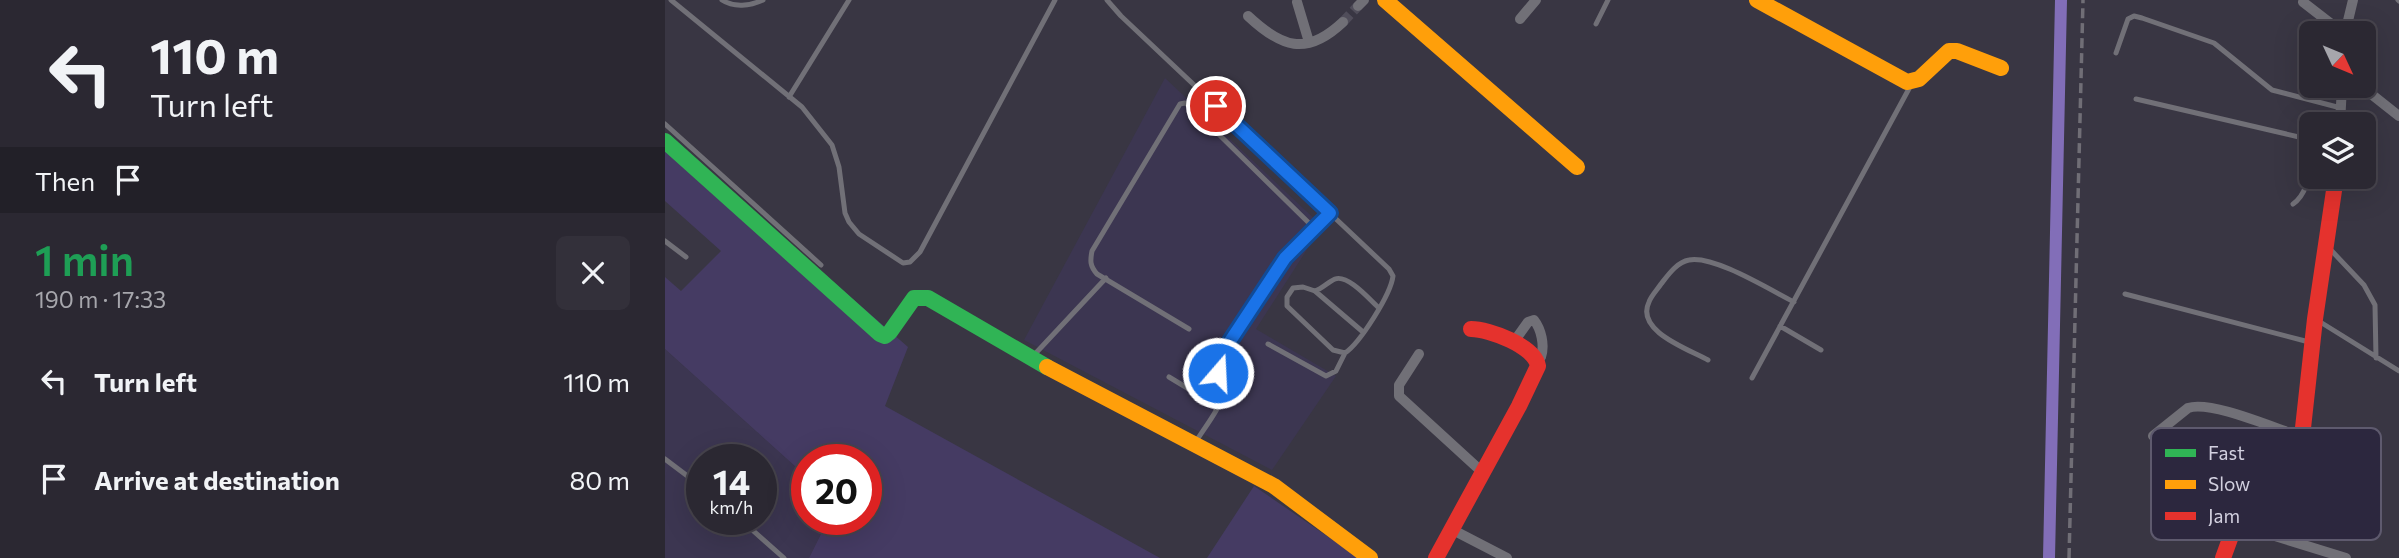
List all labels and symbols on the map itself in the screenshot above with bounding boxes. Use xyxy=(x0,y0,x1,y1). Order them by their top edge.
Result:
north arrow xyxy=(2299,21,2377,98)
pin xyxy=(1186,76,1246,136)
position arrow xyxy=(1181,336,1255,410)
legend xyxy=(2151,428,2381,540)
text: Fast xyxy=(2208,441,2245,464)
speed limit sign: 20 xyxy=(791,444,882,535)
text: Slow xyxy=(2208,472,2250,495)
text: Jam xyxy=(2208,504,2240,527)

